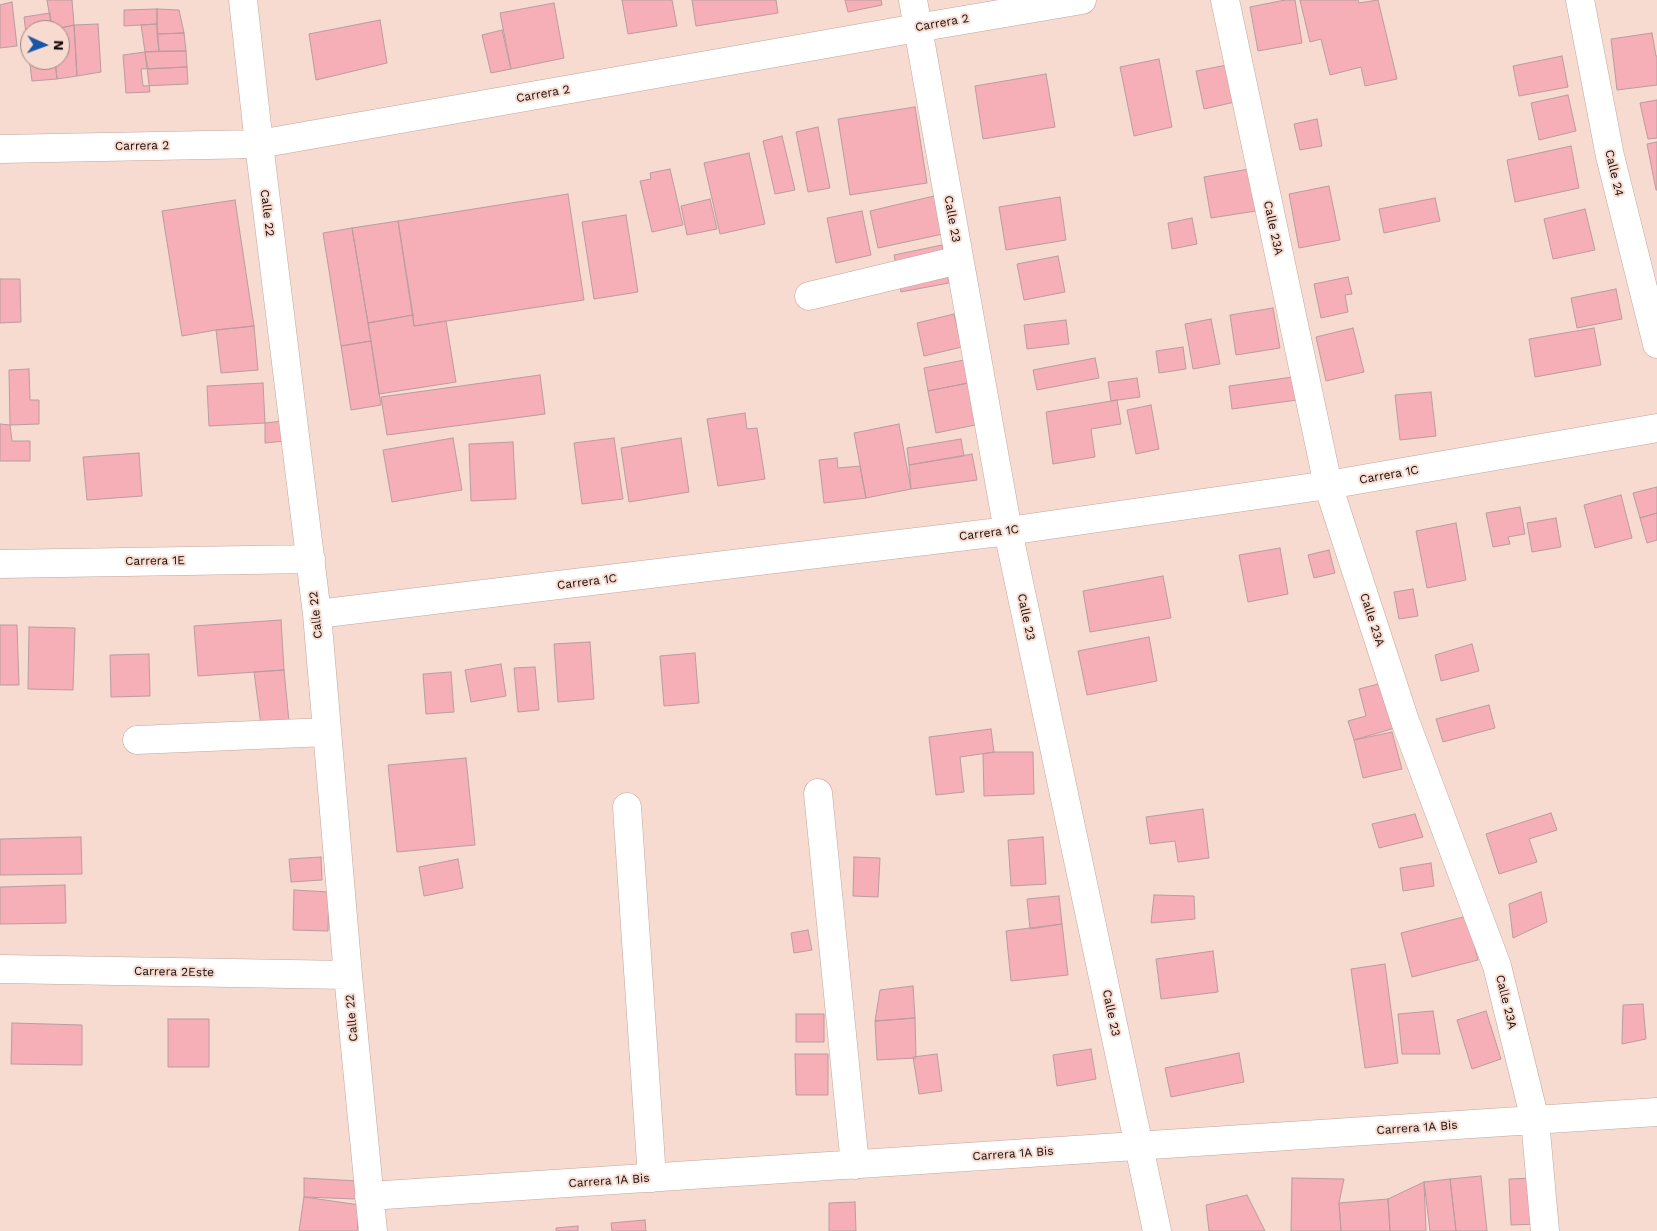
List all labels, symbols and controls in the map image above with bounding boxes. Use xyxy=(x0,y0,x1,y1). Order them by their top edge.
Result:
street label: Carrera 2 xyxy=(914,11,970,35)
north arrow xyxy=(20,20,70,70)
text: N xyxy=(51,40,67,51)
street label: Carrera 2 xyxy=(515,82,571,106)
street label: Carrera 2 xyxy=(115,138,169,154)
street label: Calle 24 xyxy=(1602,148,1626,198)
street label: Calle 22 xyxy=(257,189,277,237)
street label: Calle 23 xyxy=(941,194,963,244)
street label: Calle 23A xyxy=(1260,199,1286,257)
street label: Carrera 1C xyxy=(1358,463,1420,487)
street label: Carrera 1C xyxy=(958,522,1020,544)
street label: Carrera 1E xyxy=(125,553,185,569)
street label: Carrera 1C xyxy=(556,571,618,593)
street label: Calle 22 xyxy=(306,591,326,639)
street label: Calle 23A xyxy=(1357,591,1387,649)
street label: Calle 23 xyxy=(1014,592,1038,642)
street label: Carrera 2Este xyxy=(134,964,214,980)
street label: Calle 23A xyxy=(1492,973,1520,1031)
street label: Calle 23 xyxy=(1099,988,1123,1038)
street label: Calle 22 xyxy=(343,994,361,1042)
street label: Carrera 1A Bis xyxy=(1376,1118,1458,1138)
street label: Carrera 1A Bis xyxy=(972,1144,1054,1164)
street label: Carrera 1A Bis xyxy=(568,1171,650,1191)

